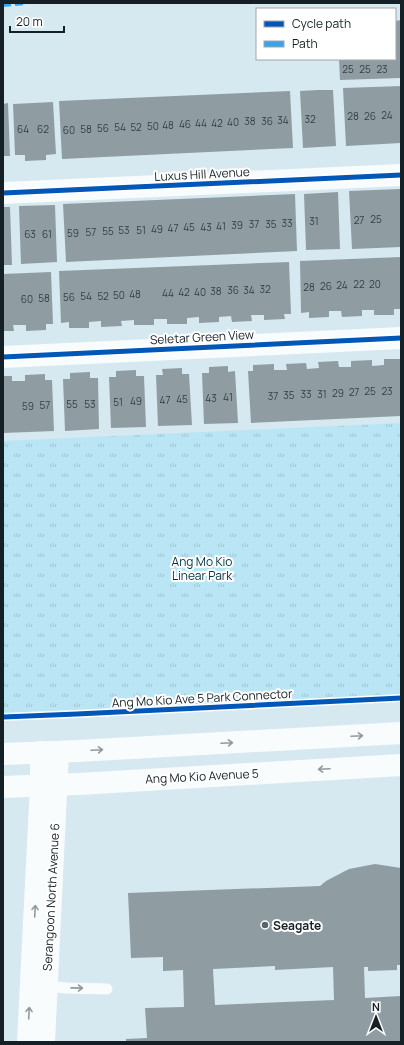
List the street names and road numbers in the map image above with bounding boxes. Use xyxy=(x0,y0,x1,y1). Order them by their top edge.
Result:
street label: Luxus Hill Avenue xyxy=(154,163,250,185)
street label: Seletar Green View xyxy=(149,326,255,348)
street label: Ang Mo Kio Ave 5 Park Connector xyxy=(111,685,293,711)
street label: Ang Mo Kio Avenue 5 xyxy=(145,765,259,787)
street label: Serangoon North Avenue 6 xyxy=(39,823,63,971)

